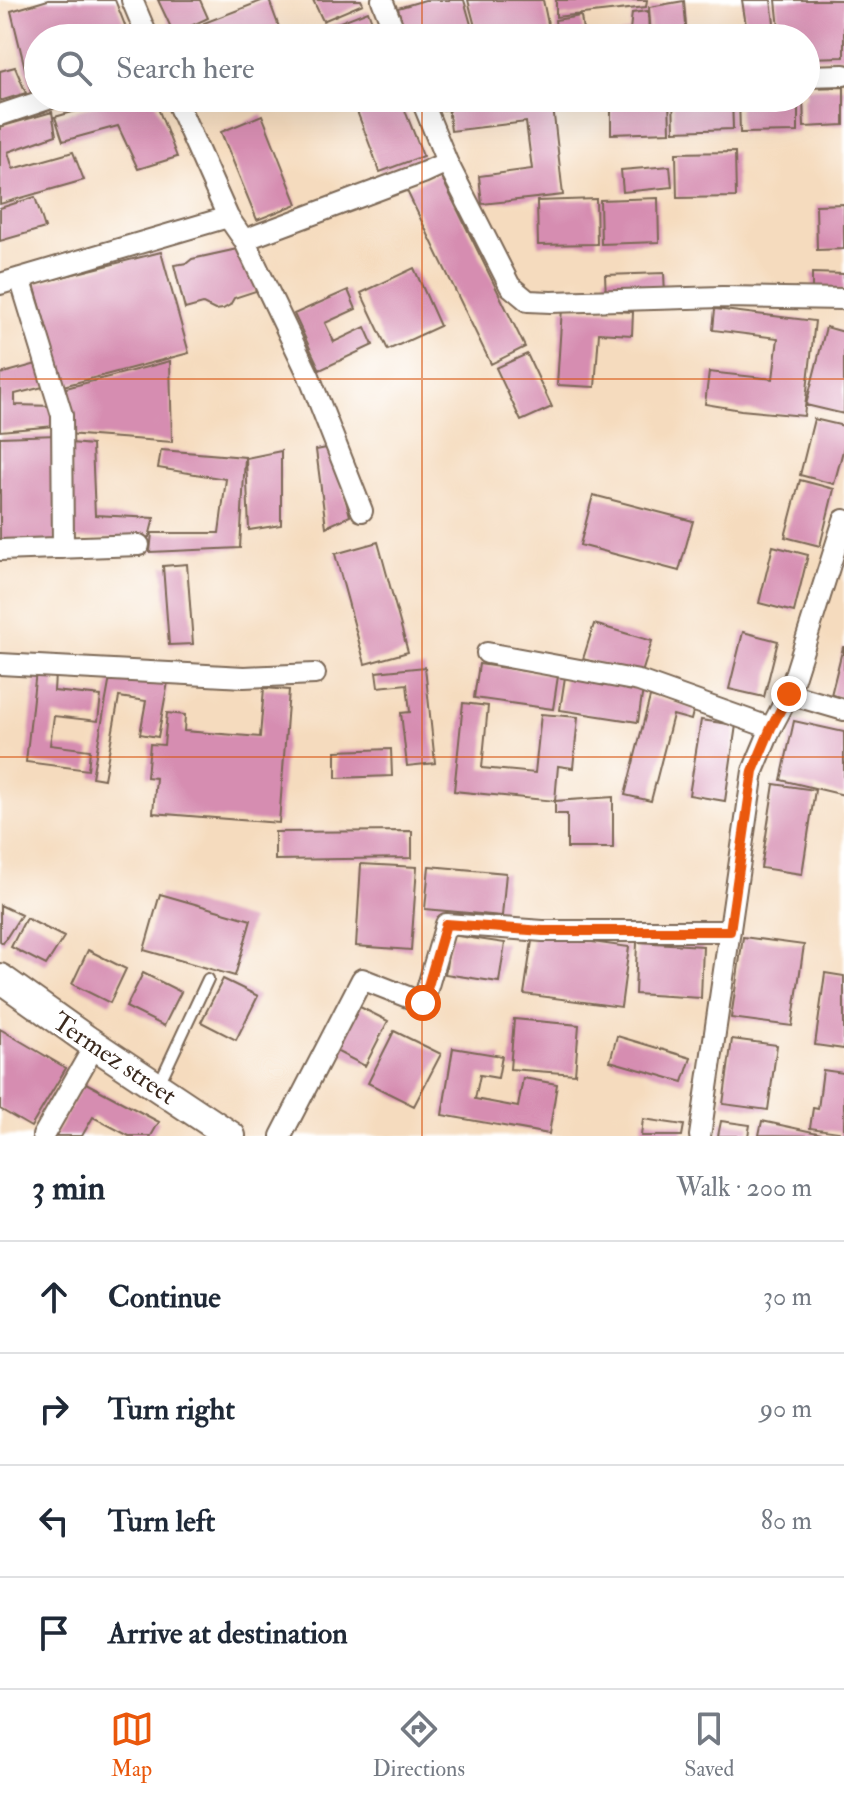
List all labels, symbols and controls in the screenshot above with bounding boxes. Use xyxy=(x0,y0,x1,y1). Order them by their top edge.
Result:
search box xyxy=(24,24,820,112)
icon: search xyxy=(52,46,96,90)
text: Search here xyxy=(116,50,255,87)
route end xyxy=(771,676,807,712)
route start xyxy=(405,985,441,1021)
street label: Termez street xyxy=(46,1006,183,1112)
text: 3 min xyxy=(32,1167,105,1210)
text: Walk · 200 m xyxy=(676,1172,812,1204)
icon: ahead xyxy=(32,1275,76,1319)
text: Continue xyxy=(108,1279,221,1316)
text: 30 m xyxy=(763,1281,812,1313)
icon: right xyxy=(32,1387,76,1431)
text: Turn right xyxy=(108,1391,235,1428)
text: 90 m xyxy=(760,1393,812,1425)
icon: left xyxy=(32,1499,76,1543)
text: Turn left xyxy=(108,1503,215,1540)
text: 80 m xyxy=(761,1505,812,1537)
icon: arrive xyxy=(32,1611,76,1655)
text: Arrive at destination xyxy=(108,1615,348,1652)
tab: Map xyxy=(110,1707,154,1783)
tab: Directions xyxy=(373,1707,465,1783)
tab: Saved xyxy=(684,1707,734,1783)

